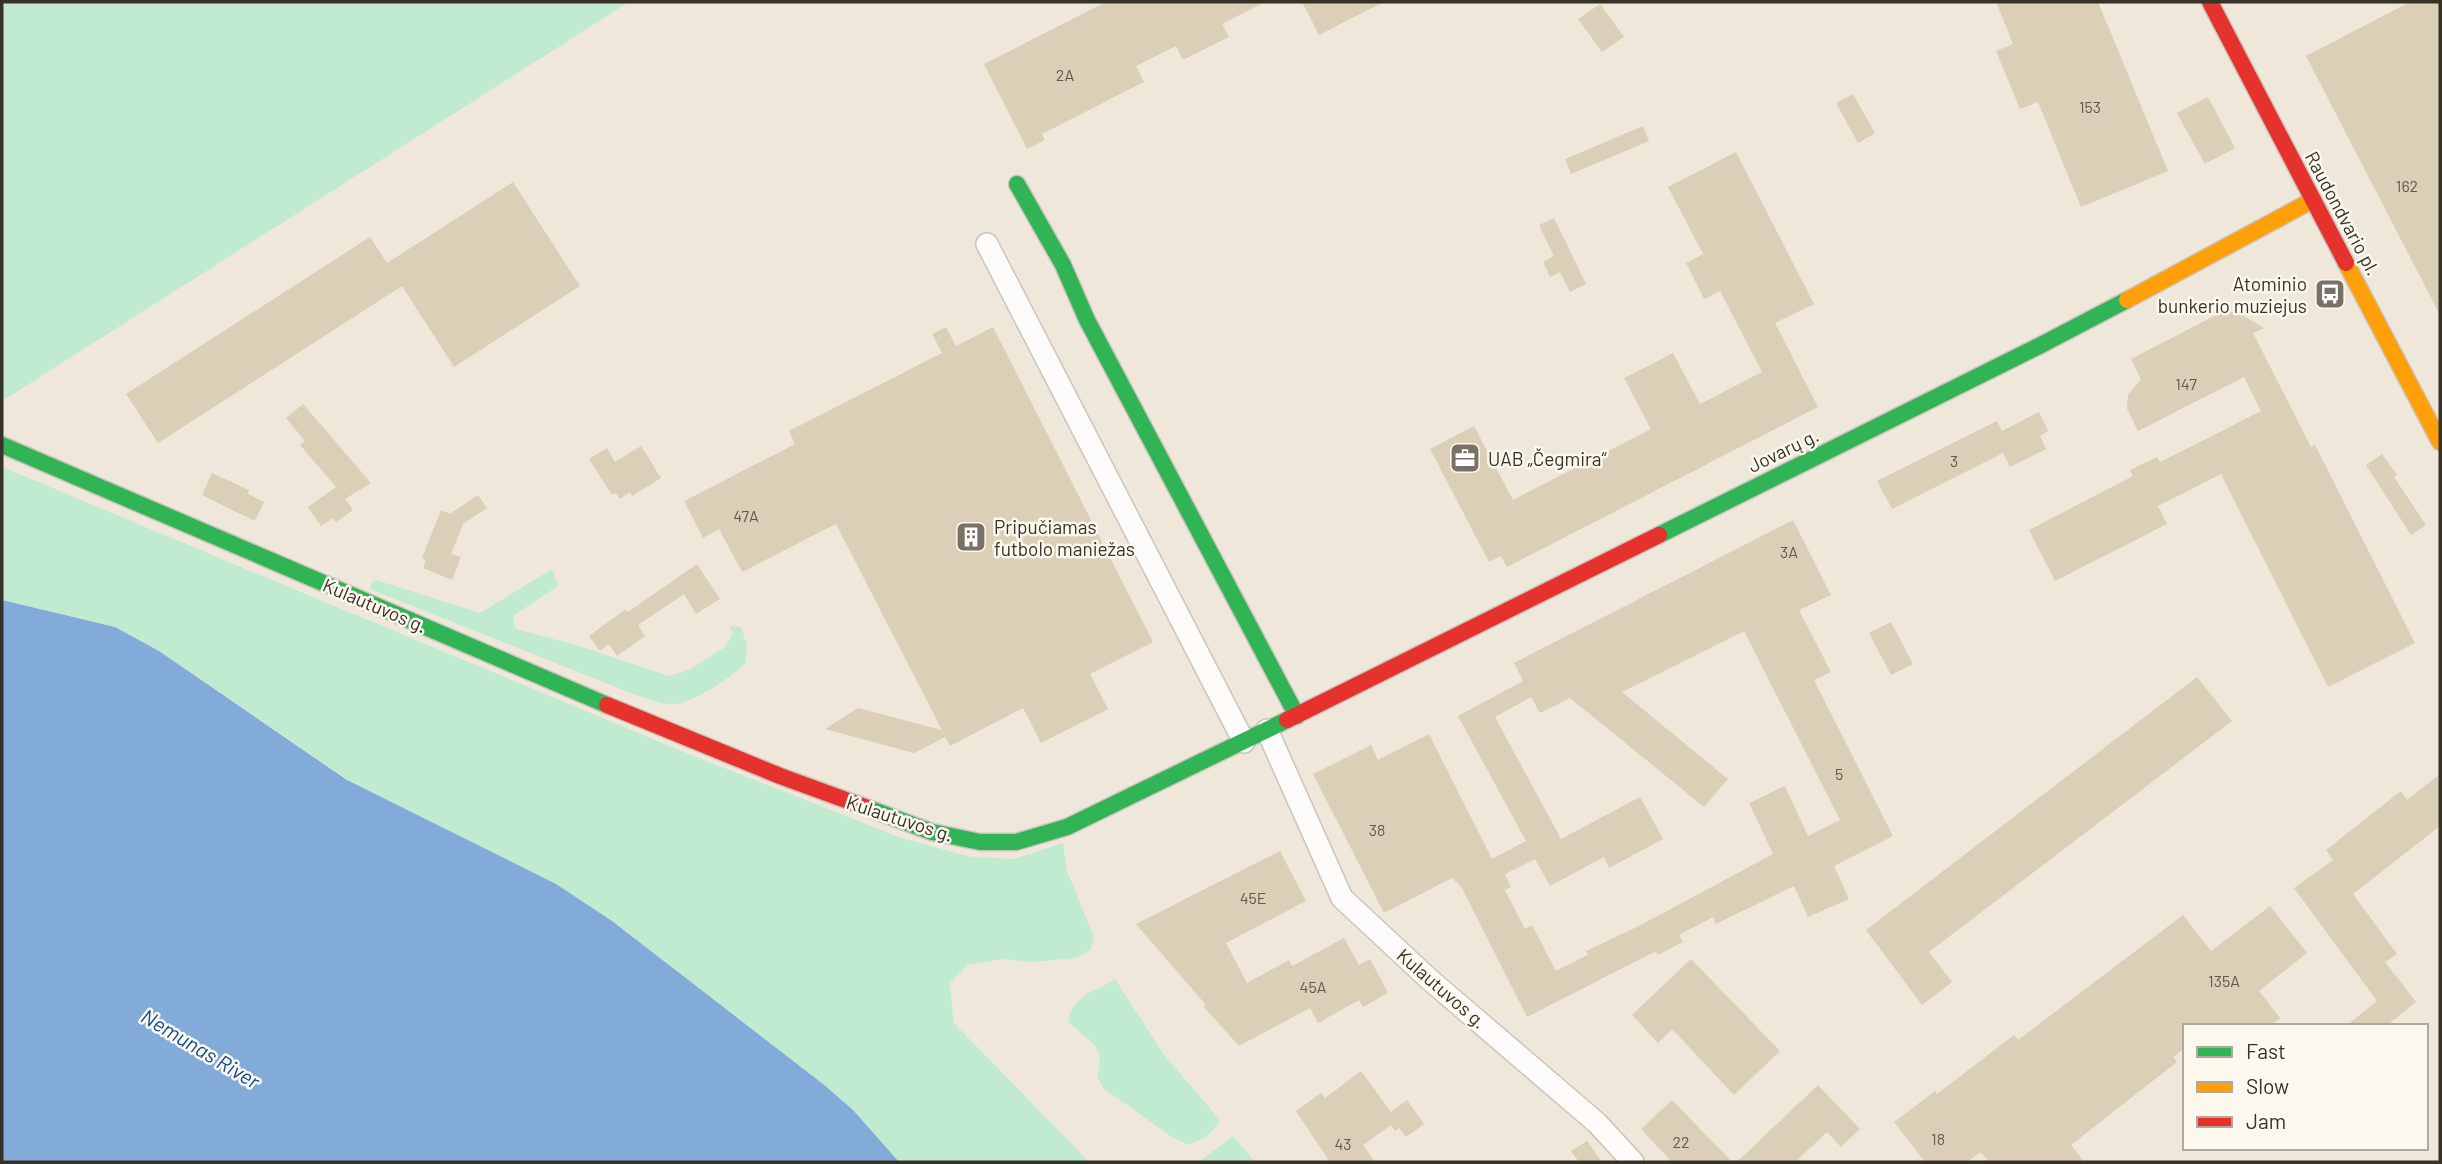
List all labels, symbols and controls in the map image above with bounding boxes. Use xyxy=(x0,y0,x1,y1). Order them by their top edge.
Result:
house number: 2A xyxy=(1056,65,1074,84)
house number: 153 xyxy=(2079,97,2101,116)
street label: Raudondvario pl. xyxy=(2301,147,2385,279)
house number: 162 xyxy=(2396,176,2418,195)
place label: Atominio bunkerio muziejus xyxy=(2158,272,2307,317)
bus stop icon: Atominio bunkerio muziejus xyxy=(2313,277,2347,311)
house number: 147 xyxy=(2175,374,2197,393)
street label: Jovarų g. xyxy=(1744,423,1822,477)
office icon: UAB „Čegmira“ xyxy=(1448,441,1482,475)
place label: UAB „Čegmira“ xyxy=(1488,447,1608,470)
house number: 3 xyxy=(1950,451,1958,470)
house number: 47A xyxy=(733,506,759,525)
place label: Pripučiamas futbolo maniežas xyxy=(994,515,1135,560)
building icon: Pripučiamas futbolo maniežas xyxy=(954,520,988,554)
house number: 3A xyxy=(1780,542,1798,561)
street label: Kulautuvos g. xyxy=(320,573,430,637)
house number: 5 xyxy=(1835,764,1843,783)
street label: Kulautuvos g. xyxy=(844,790,956,846)
house number: 38 xyxy=(1369,820,1385,839)
house number: 45E xyxy=(1240,888,1266,907)
street label: Kulautuvos g. xyxy=(1393,943,1491,1033)
house number: 135A xyxy=(2208,971,2240,990)
house number: 45A xyxy=(1300,977,1327,996)
water label: Nemunas River xyxy=(137,1003,265,1093)
legend xyxy=(2183,1024,2428,1150)
text: Fast xyxy=(2246,1038,2286,1063)
text: Slow xyxy=(2246,1073,2289,1098)
text: Jam xyxy=(2246,1108,2286,1133)
house number: 18 xyxy=(1931,1129,1945,1148)
house number: 22 xyxy=(1672,1132,1690,1151)
house number: 43 xyxy=(1334,1134,1352,1153)

